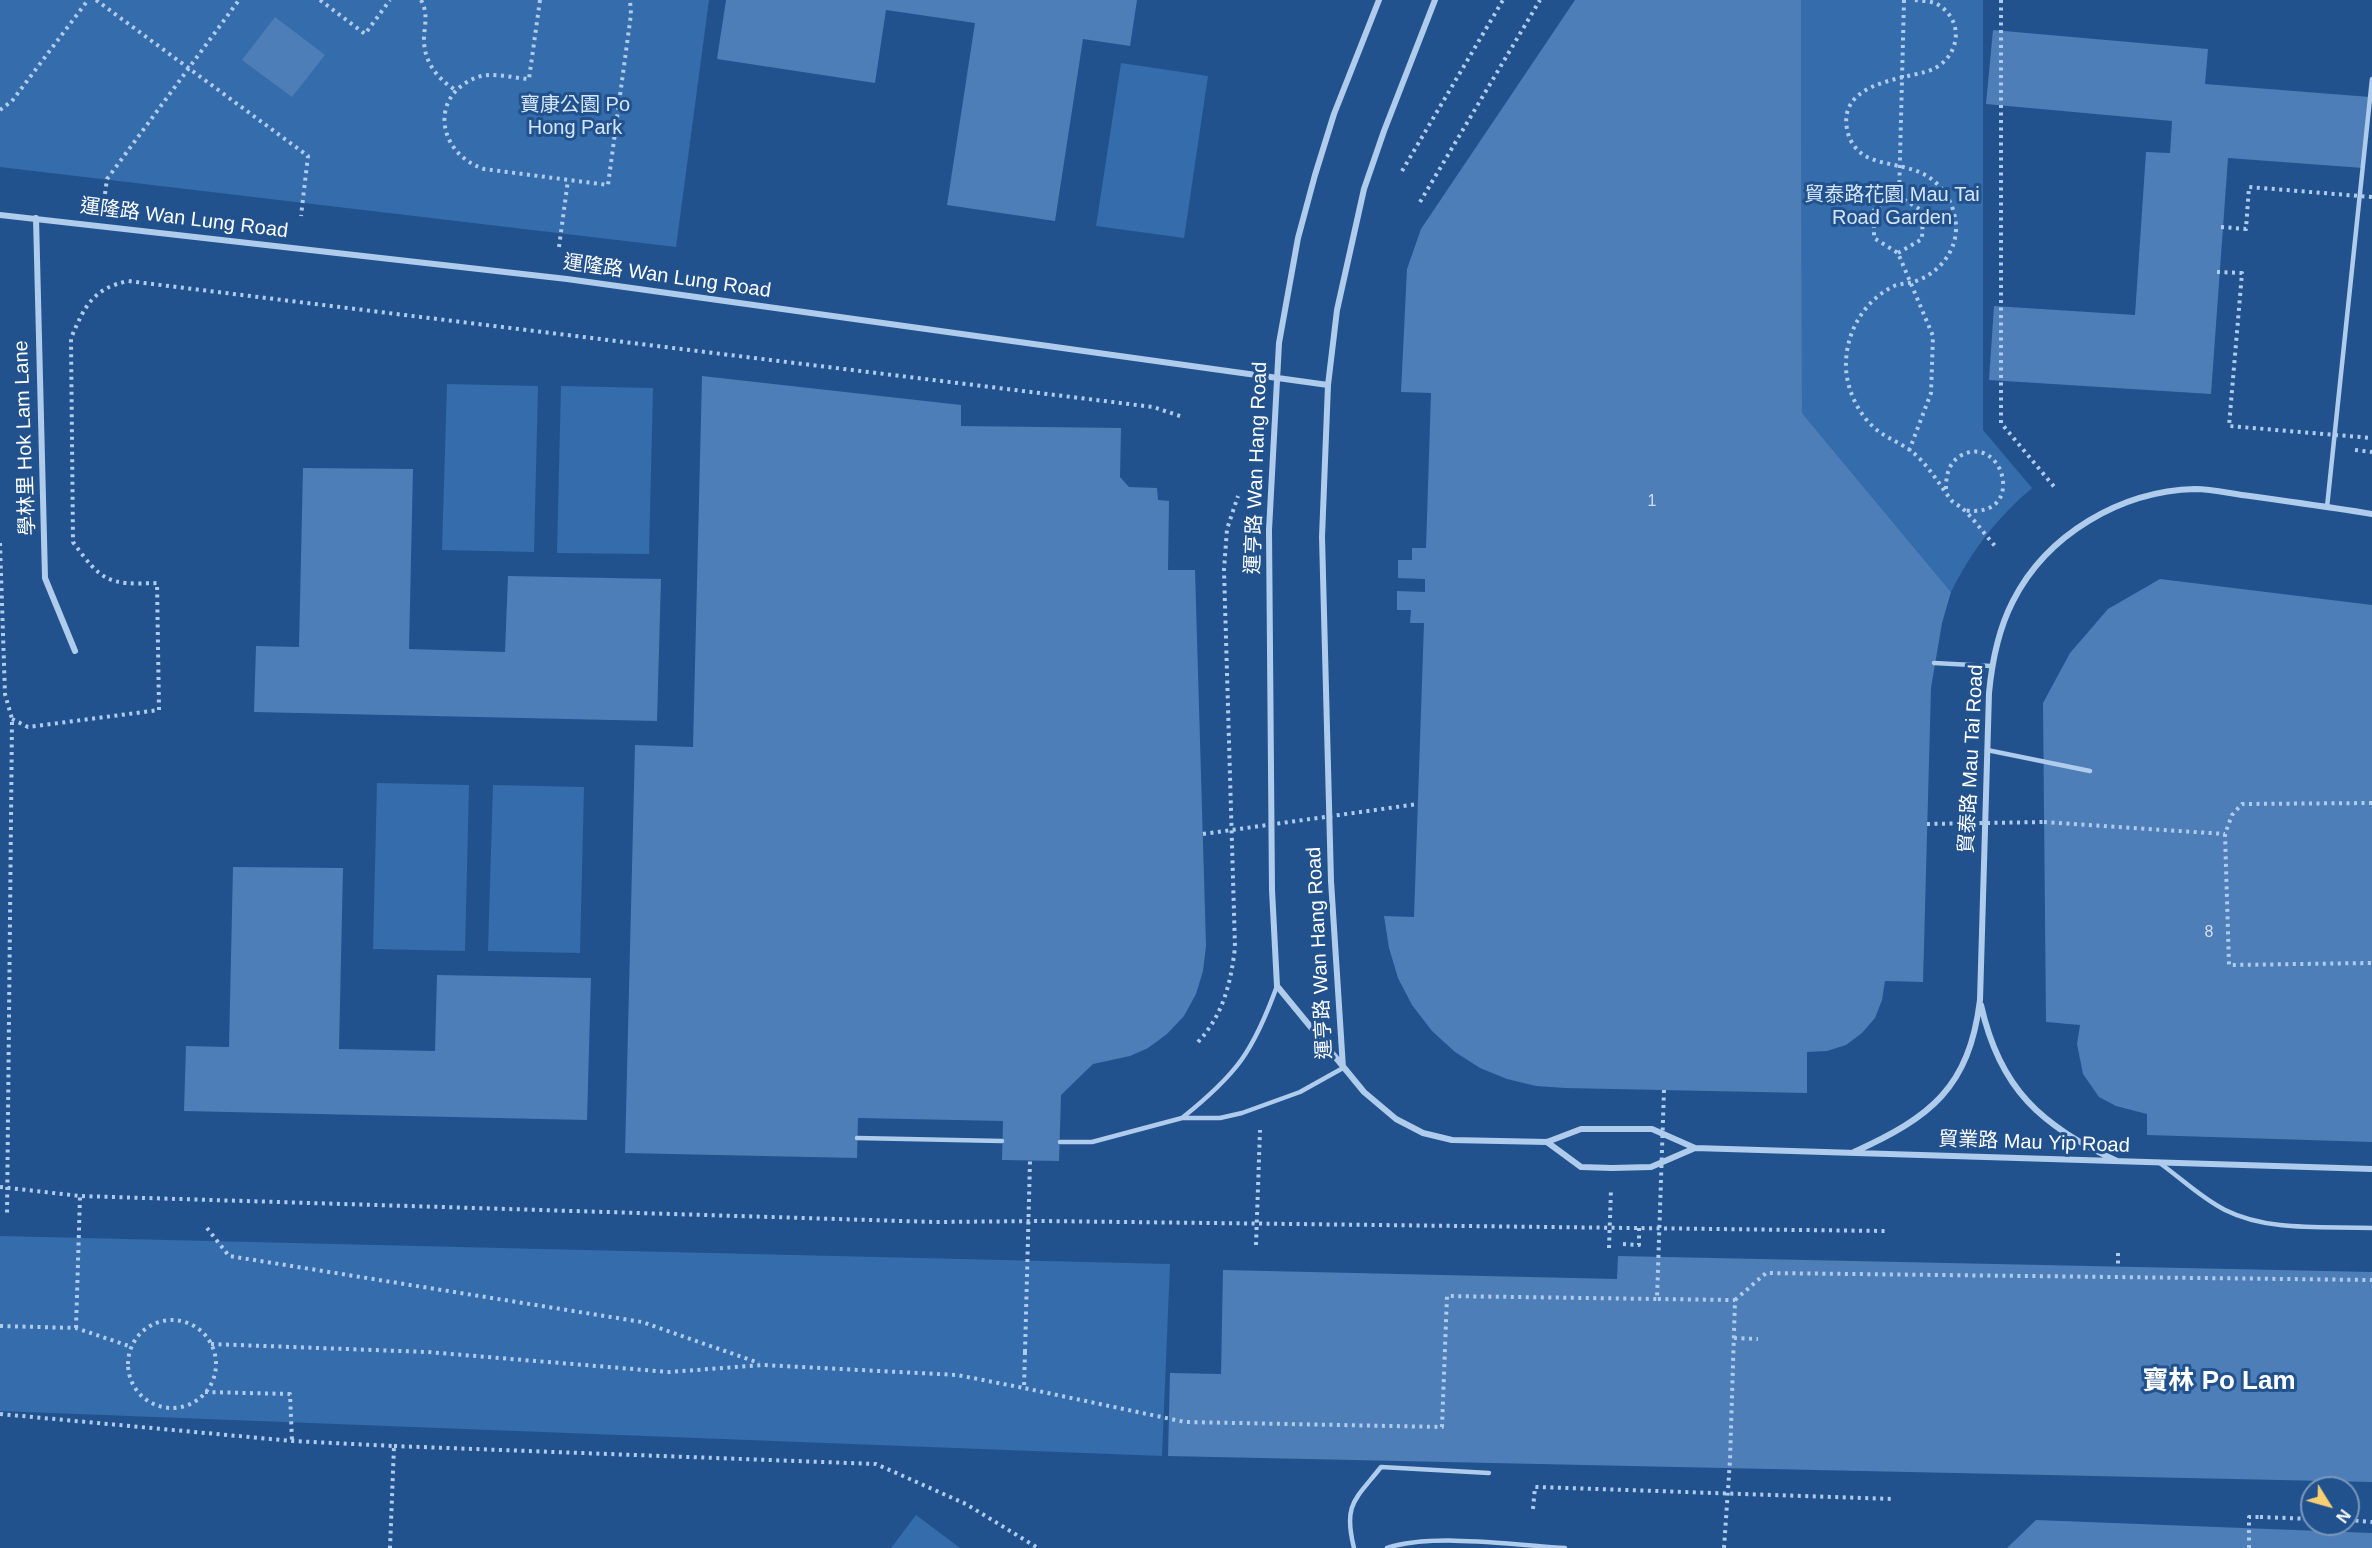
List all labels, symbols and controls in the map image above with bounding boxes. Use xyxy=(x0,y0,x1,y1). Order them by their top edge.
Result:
park label: 寶康公園 Po Hong Park xyxy=(520,93,630,140)
park label: 貿泰路花園 Mau Tai Road Garden xyxy=(1804,183,1980,230)
street label: 運隆路 Wan Lung Road xyxy=(79,194,289,244)
street label: 運隆路 Wan Lung Road xyxy=(562,251,772,303)
street label: 學林里 Hok Lam Lane xyxy=(10,340,40,536)
street label: 運亨路 Wan Hang Road xyxy=(1241,361,1273,575)
house number: 1 xyxy=(1648,492,1656,512)
street label: 貿泰路 Mau Tai Road xyxy=(1955,664,1989,854)
street label: 運亨路 Wan Hang Road xyxy=(1302,846,1338,1060)
house number: 8 xyxy=(2205,923,2213,943)
street label: 貿業路 Mau Yip Road xyxy=(1938,1128,2130,1158)
district label: 寶林 Po Lam xyxy=(2142,1366,2296,1398)
north arrow xyxy=(2300,1476,2360,1536)
text: N xyxy=(2333,1506,2353,1526)

